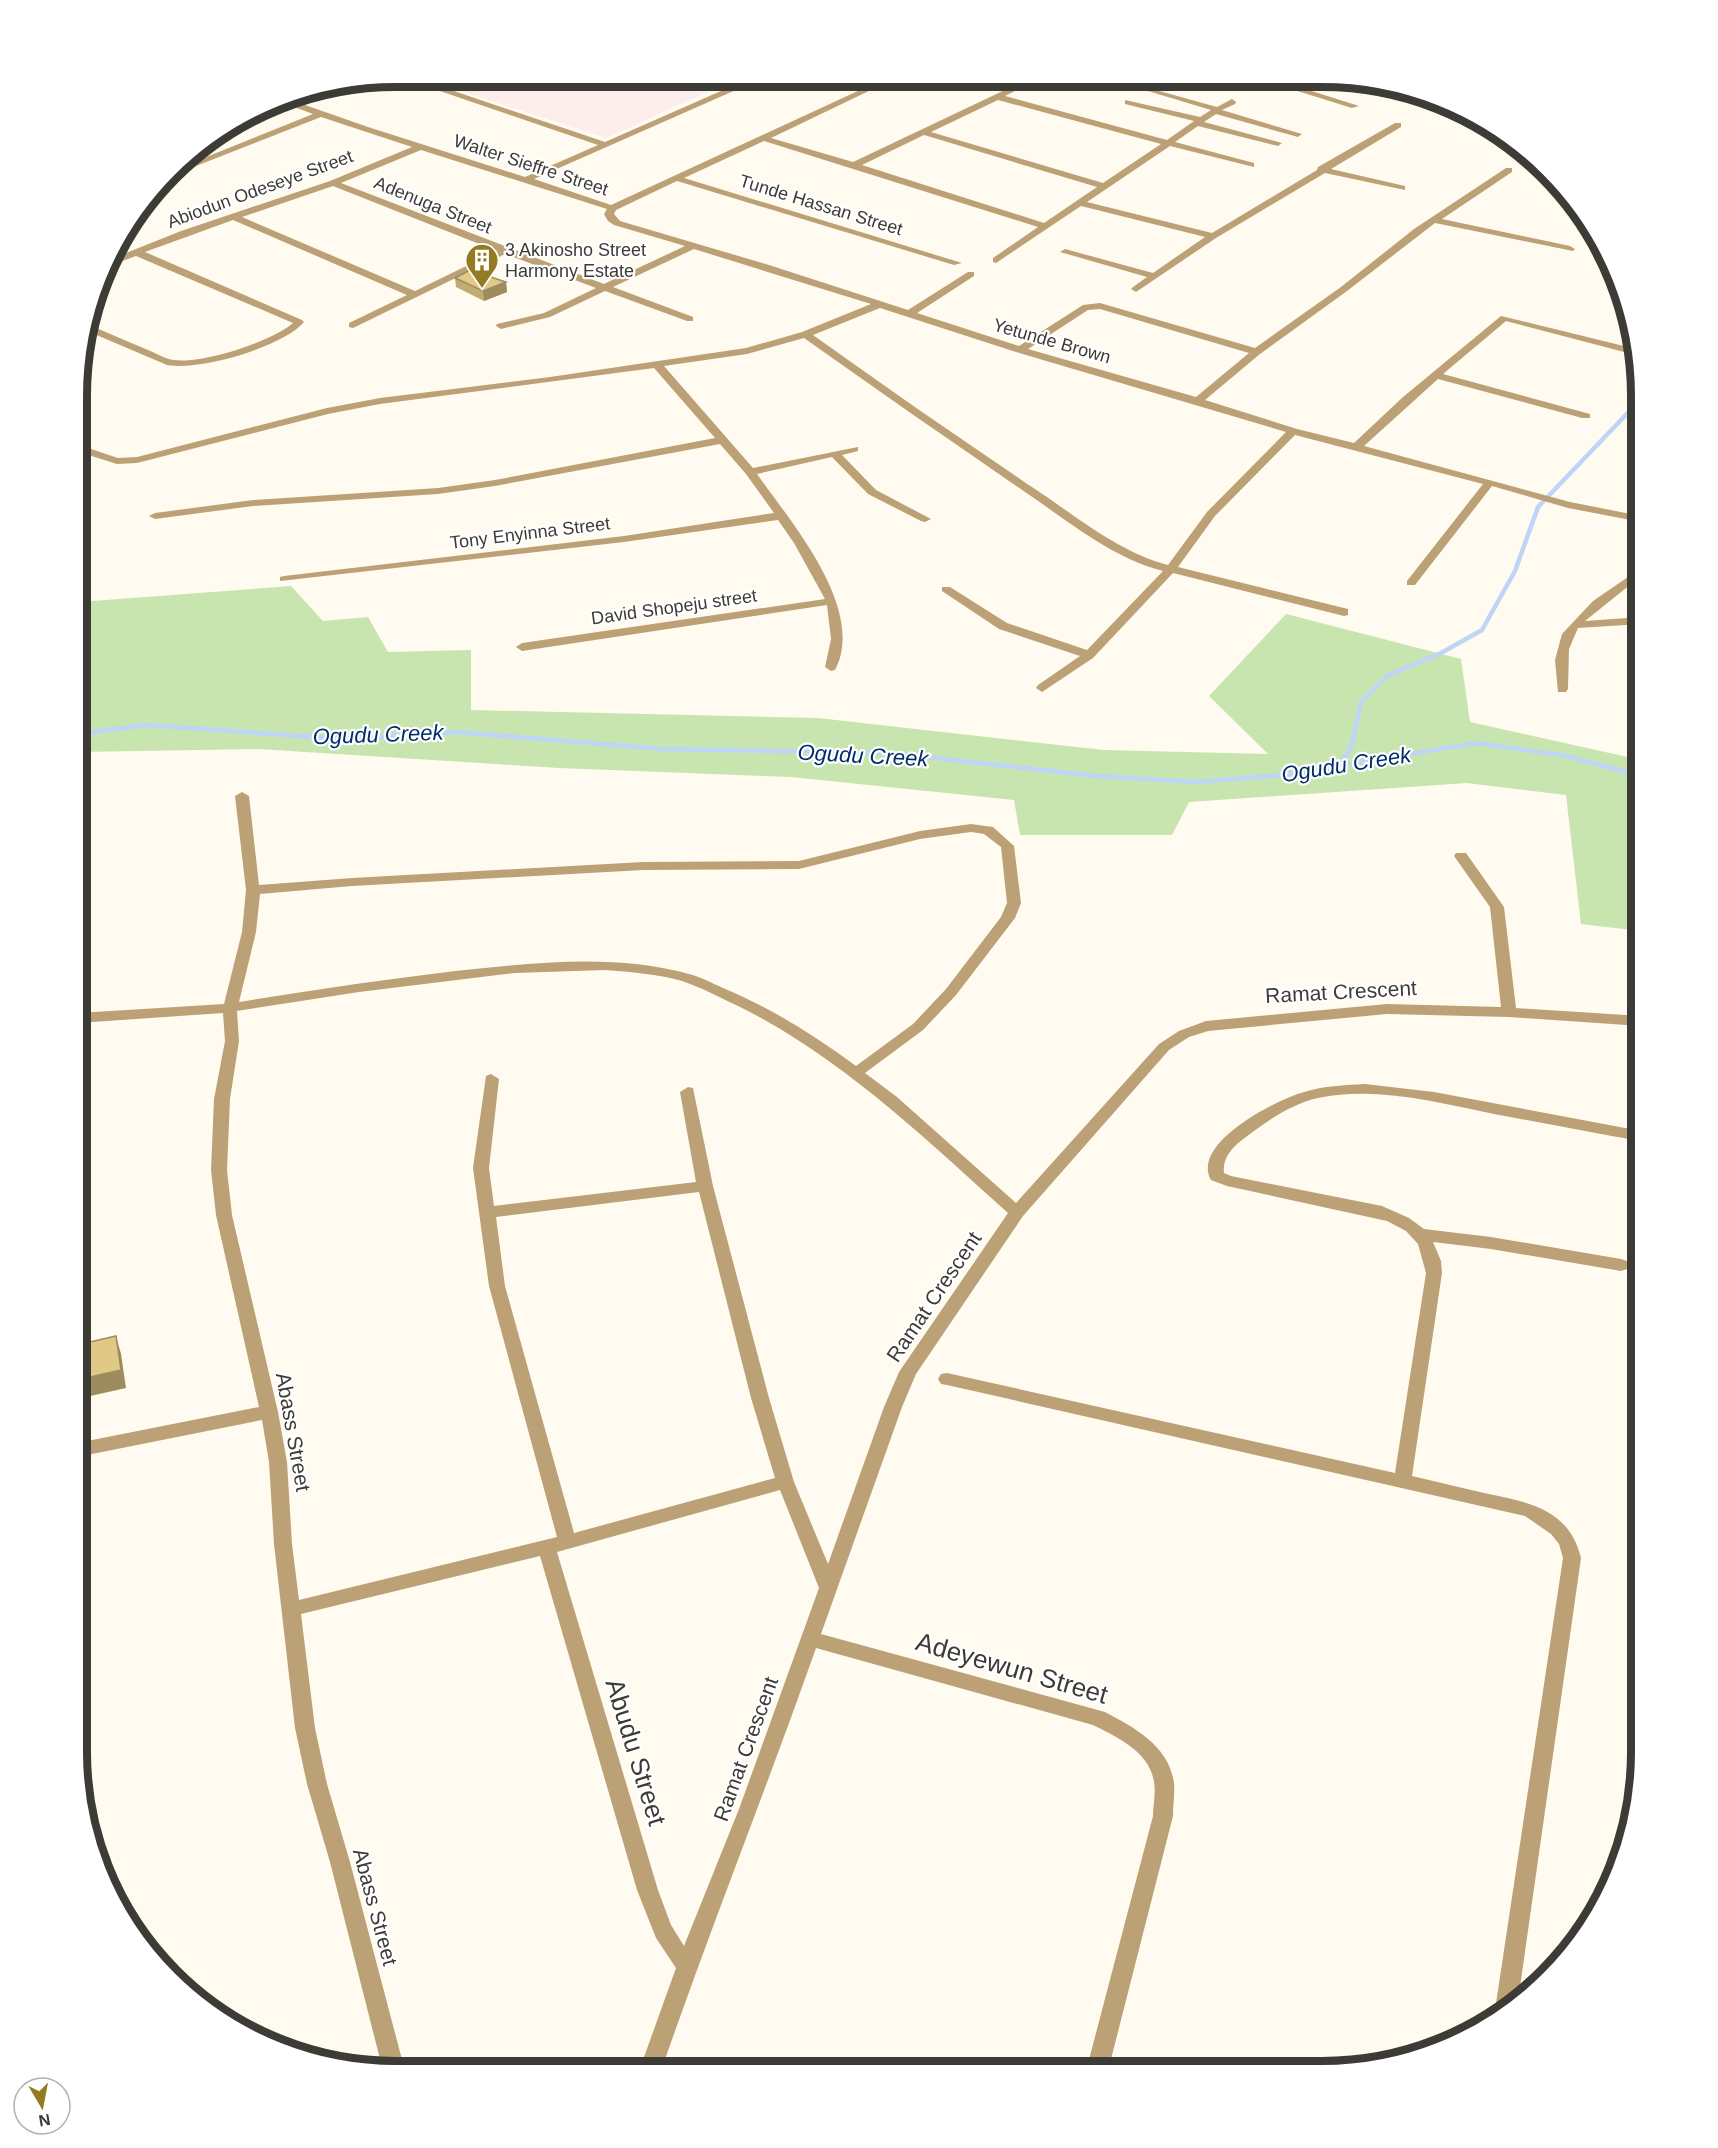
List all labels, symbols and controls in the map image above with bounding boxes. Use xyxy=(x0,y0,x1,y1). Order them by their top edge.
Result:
street label: Walter Sieffre Street xyxy=(451,131,611,199)
street label: Abiodun Odeseye Street xyxy=(164,146,356,232)
street label: Tunde Hassan Street xyxy=(737,171,905,239)
street label: Adenuga Street xyxy=(371,172,495,238)
place label: 3 Akinosho Street Harmony Estate xyxy=(505,240,646,281)
building icon: 3 Akinosho Street Harmony Estate xyxy=(464,242,500,289)
street label: Yetunde Brown xyxy=(991,315,1113,367)
street label: Tony Enyinna Street xyxy=(449,513,611,553)
street label: David Shopeju street xyxy=(590,585,758,629)
water label: Ogudu Creek xyxy=(312,720,445,749)
water label: Ogudu Creek xyxy=(797,740,930,771)
water label: Ogudu Creek xyxy=(1279,742,1414,787)
street label: Ramat Crescent xyxy=(1265,976,1417,1007)
street label: Ramat Crescent xyxy=(882,1227,986,1366)
street label: Abass Street xyxy=(272,1371,315,1493)
street label: Adeyewun Street xyxy=(913,1626,1112,1710)
street label: Ramat Crescent xyxy=(709,1673,782,1824)
street label: Abudu Street xyxy=(599,1675,673,1830)
street label: Abass Street xyxy=(349,1846,402,1968)
north arrow xyxy=(12,2076,72,2136)
text: N xyxy=(37,2111,52,2130)

